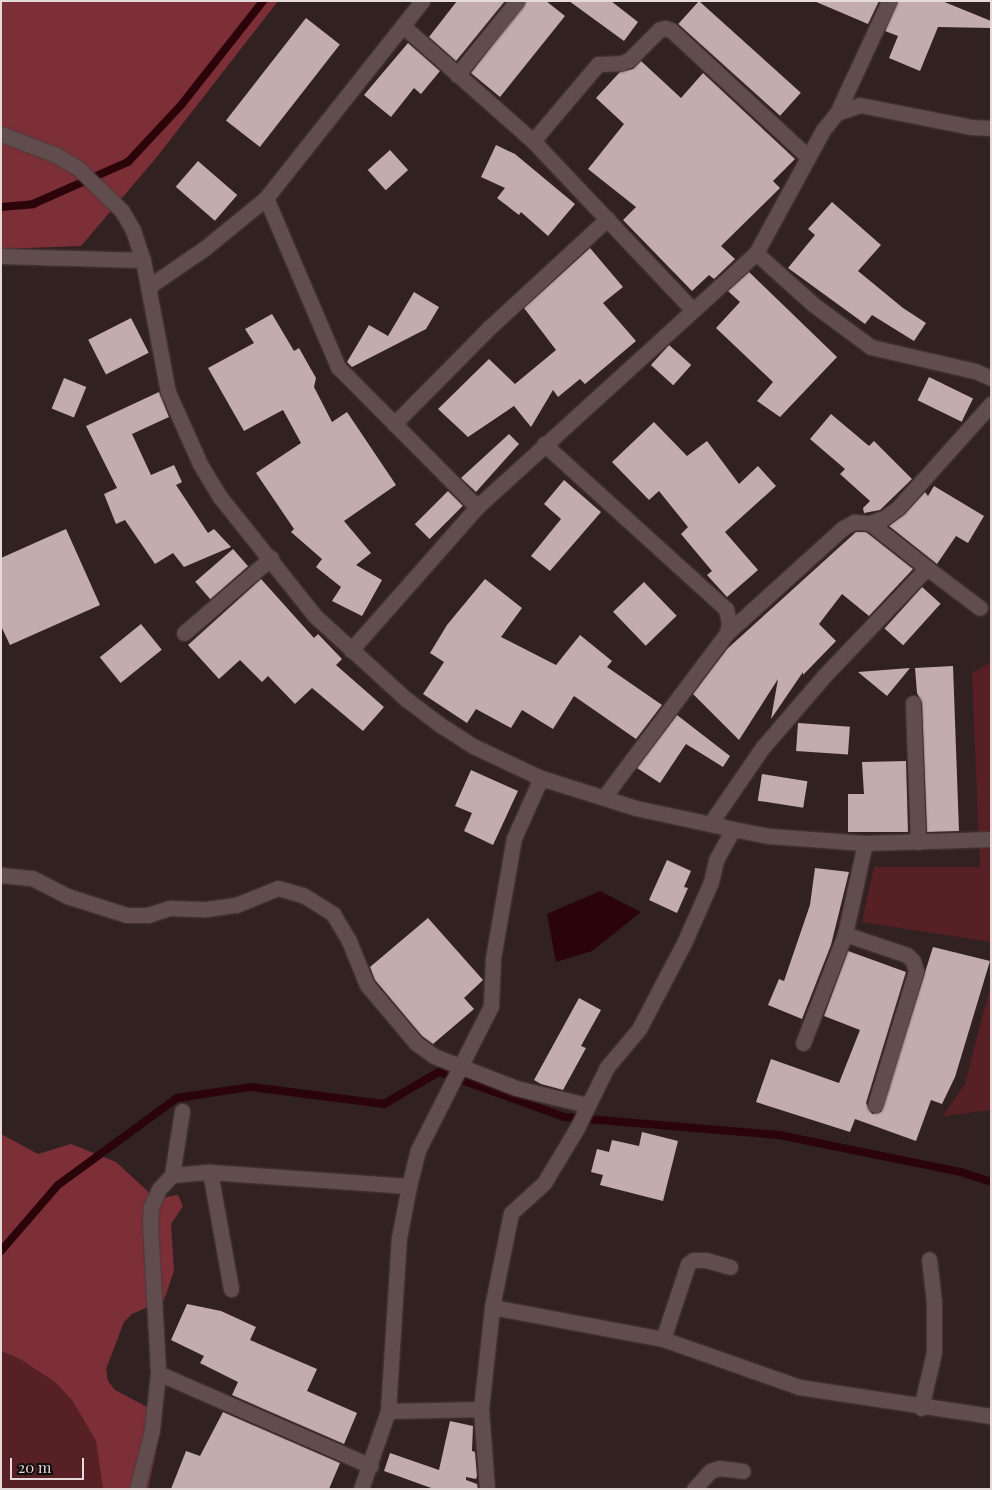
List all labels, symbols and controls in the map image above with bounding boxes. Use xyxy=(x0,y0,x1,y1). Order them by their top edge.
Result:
scale bar xyxy=(12,1448,86,1480)
text: 20 m xyxy=(18,1457,51,1477)

